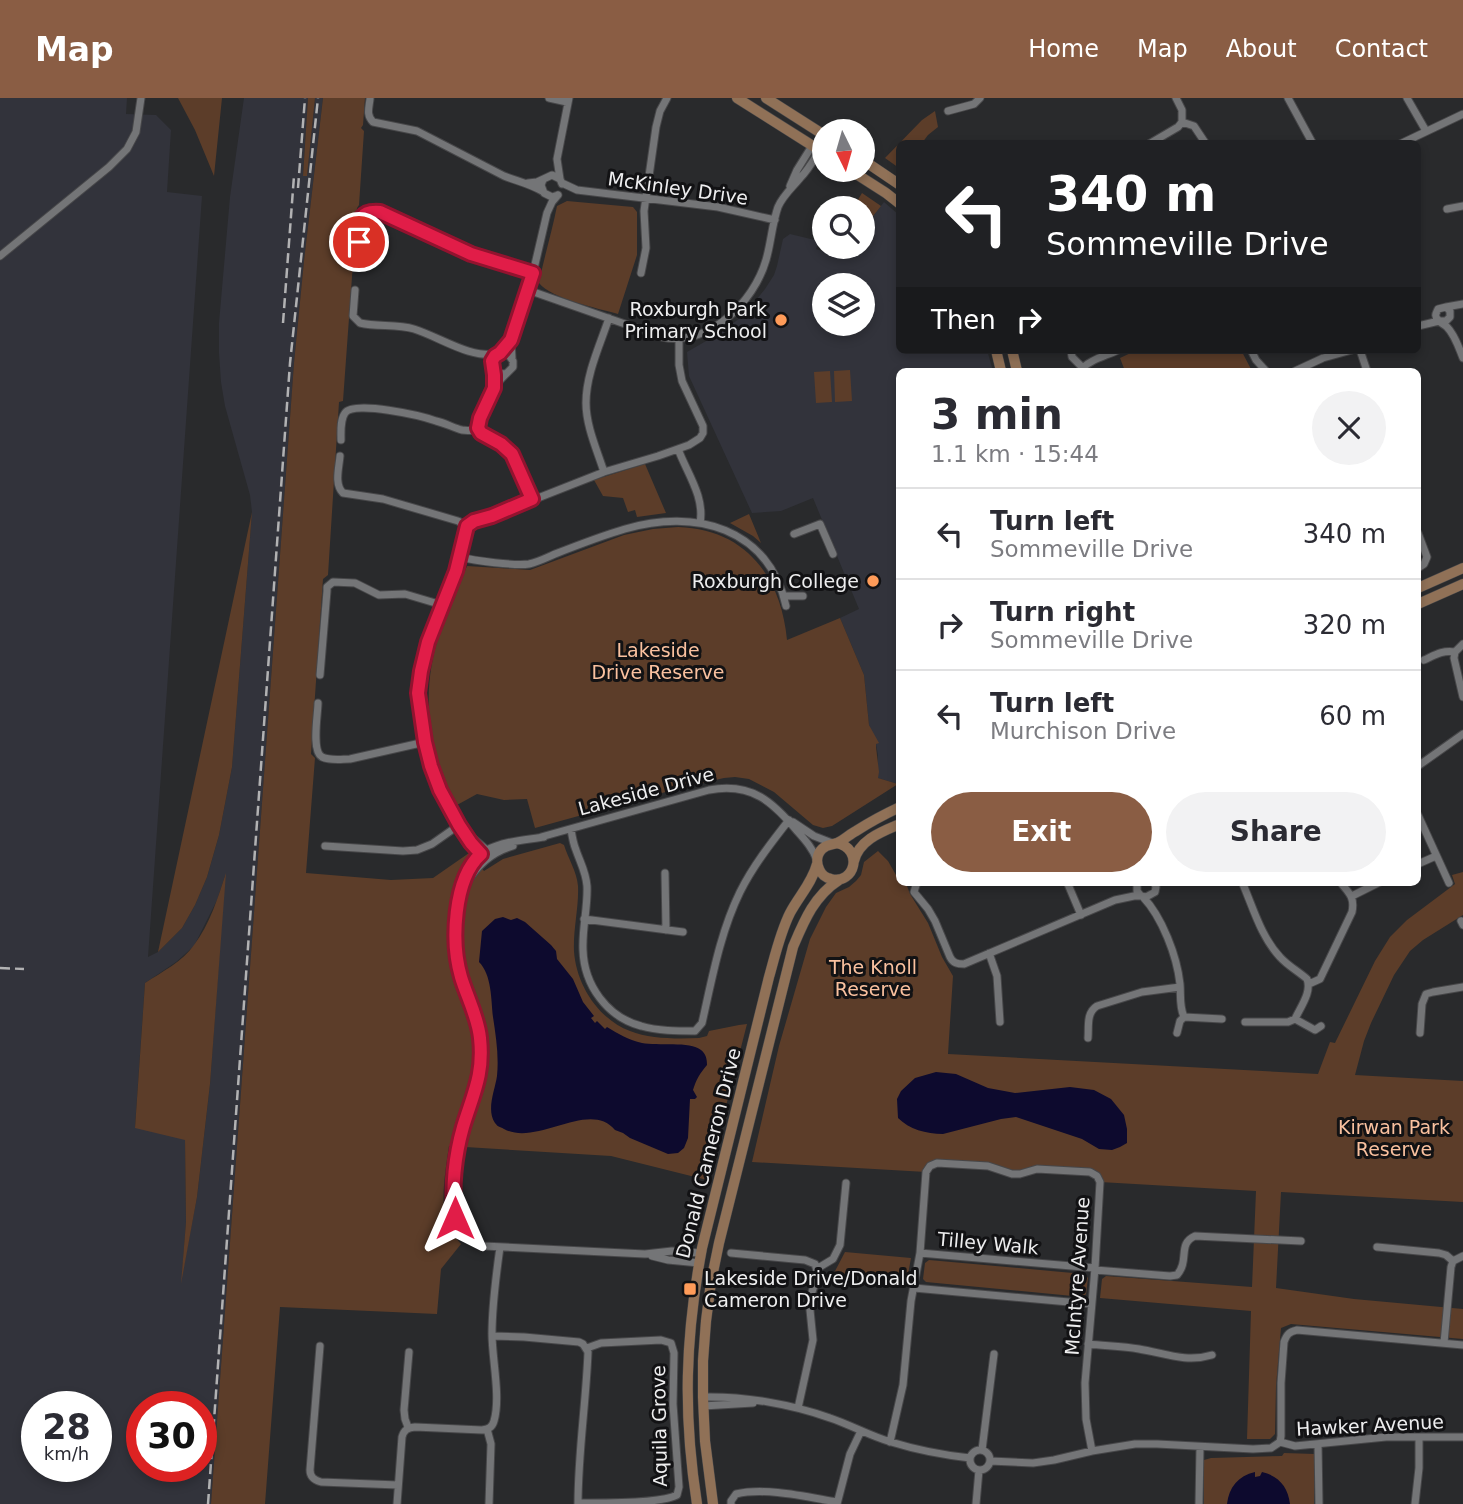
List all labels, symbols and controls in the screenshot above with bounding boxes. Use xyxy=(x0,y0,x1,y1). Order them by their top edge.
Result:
text: Map xyxy=(35,30,114,69)
text: Home xyxy=(1028,35,1099,63)
text: Map xyxy=(1137,35,1188,63)
text: About xyxy=(1226,35,1297,63)
text: Contact xyxy=(1335,35,1428,63)
north arrow xyxy=(812,119,875,182)
map controls xyxy=(812,119,875,336)
text: 340 m xyxy=(1046,166,1216,223)
street label: McKinley Drive xyxy=(606,167,750,209)
icon: left xyxy=(931,168,1022,259)
button: search xyxy=(812,196,875,259)
pin xyxy=(329,212,389,272)
icon: arrive xyxy=(340,223,378,261)
text: Sommeville Drive xyxy=(1046,225,1329,263)
button: layers xyxy=(812,273,875,336)
place label: Roxburgh Park Primary School xyxy=(624,298,767,342)
icon: right xyxy=(1010,301,1048,339)
text: Then xyxy=(931,305,996,335)
marker: Roxburgh Park Primary School xyxy=(773,312,789,328)
text: 3 min xyxy=(931,390,1063,439)
button: close xyxy=(1312,391,1386,465)
text: 1.1 km · 15:44 xyxy=(931,441,1099,467)
text: Turn left xyxy=(990,506,1114,536)
icon: left xyxy=(931,515,969,553)
text: 340 m xyxy=(1303,519,1386,549)
text: Sommeville Drive xyxy=(990,536,1193,562)
place label: Roxburgh College xyxy=(692,570,859,592)
marker: Roxburgh College xyxy=(865,573,881,589)
text: Turn right xyxy=(990,597,1135,627)
icon: right xyxy=(931,606,969,644)
text: 320 m xyxy=(1303,610,1386,640)
text: Sommeville Drive xyxy=(990,627,1193,653)
park label: Lakeside Drive Reserve xyxy=(591,639,725,683)
text: Turn left xyxy=(990,688,1114,718)
icon: left xyxy=(931,697,969,735)
text: 60 m xyxy=(1319,701,1386,731)
text: Murchison Drive xyxy=(990,718,1176,744)
street label: Lakeside Drive xyxy=(576,762,716,820)
button: Exit xyxy=(931,792,1152,872)
button: Share xyxy=(1166,792,1386,872)
park label: The Knoll Reserve xyxy=(828,956,917,1000)
street label: Donald Cameron Drive xyxy=(671,1045,745,1261)
park label: Kirwan Park Reserve xyxy=(1338,1116,1450,1160)
position arrow xyxy=(418,1181,492,1255)
street label: McIntyre Avenue xyxy=(1060,1196,1094,1356)
street label: Tilley Walk xyxy=(936,1228,1039,1258)
place label: Lakeside Drive/Donald Cameron Drive xyxy=(704,1267,918,1311)
marker: Lakeside Drive/Donald Cameron Drive xyxy=(682,1281,698,1297)
street label: Aquila Grove xyxy=(647,1365,671,1487)
speed limit sign: 30 xyxy=(126,1391,217,1482)
text: 28 xyxy=(42,1407,91,1447)
street label: Hawker Avenue xyxy=(1296,1410,1444,1440)
text: km/h xyxy=(44,1443,89,1464)

